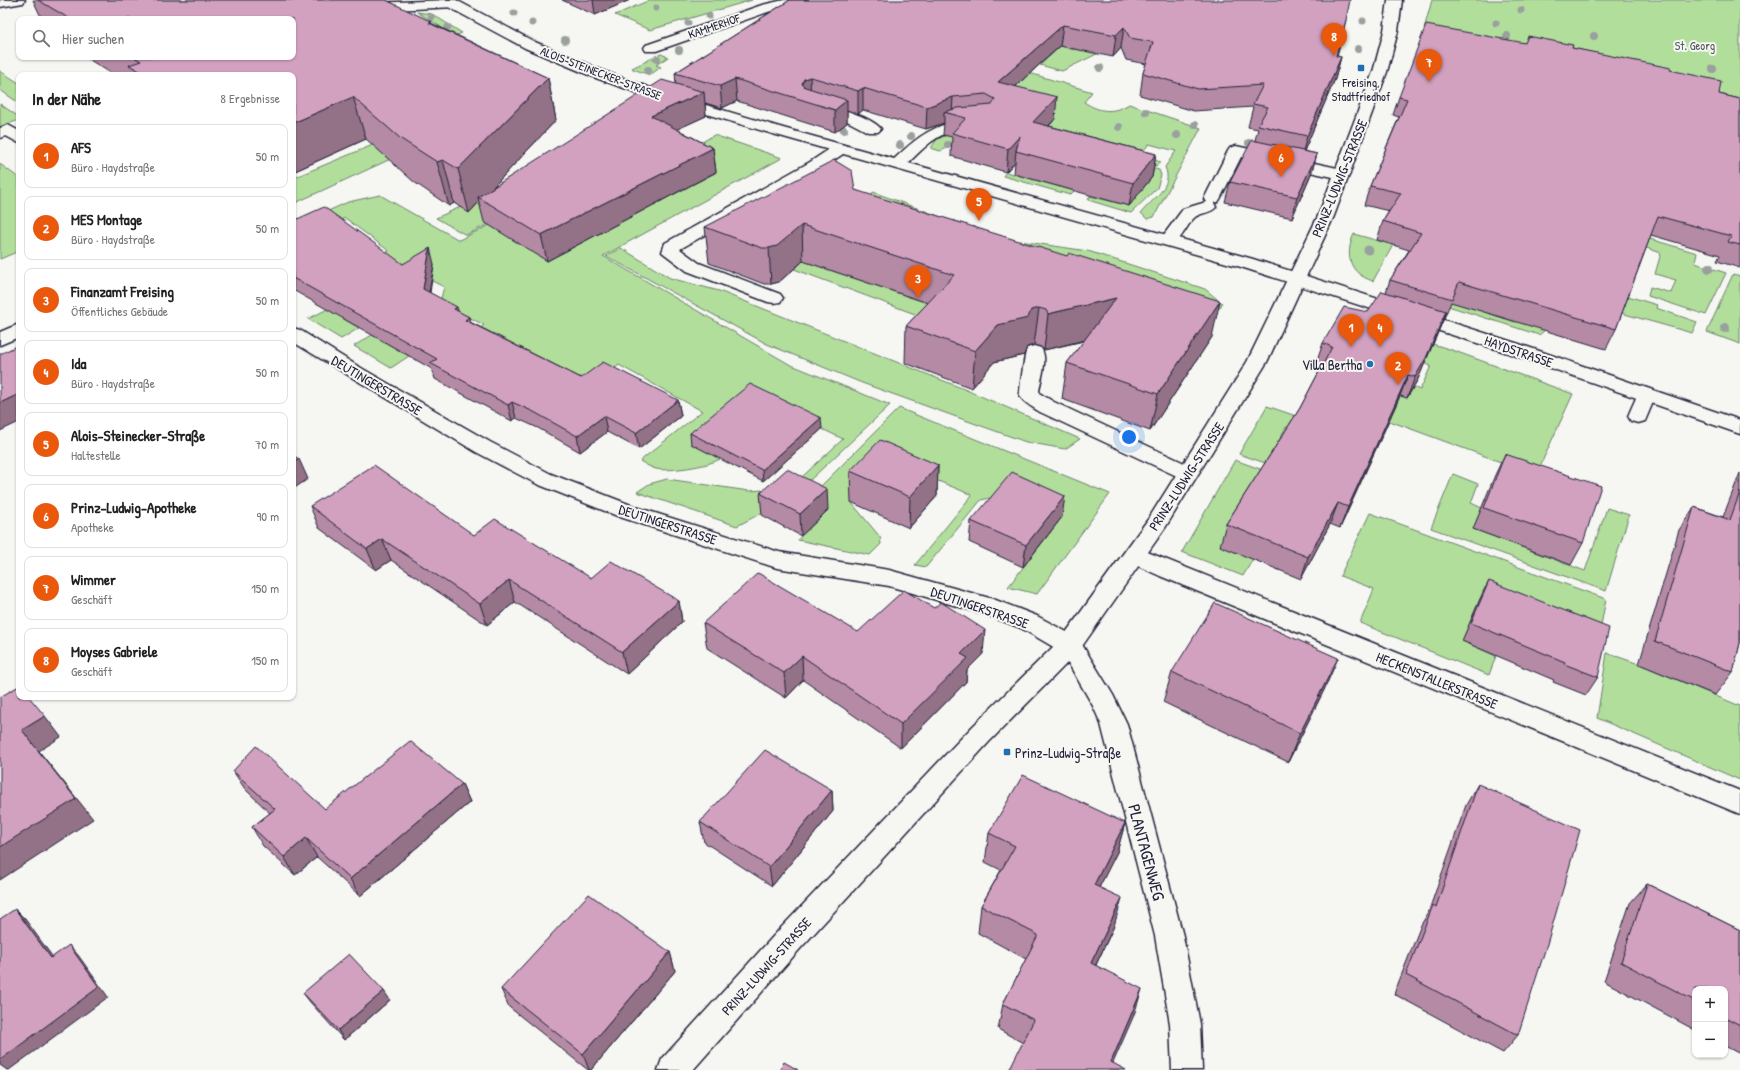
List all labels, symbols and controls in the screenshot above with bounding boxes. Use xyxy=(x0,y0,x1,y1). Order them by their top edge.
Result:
street label: KAMMERHOF xyxy=(686,9,743,43)
search box xyxy=(16,16,296,60)
pin: 8 xyxy=(1321,23,1347,56)
icon: search xyxy=(30,27,52,49)
text: Hier suchen xyxy=(62,28,124,49)
park label: St. Georg xyxy=(1675,37,1715,54)
street label: ALOIS-STEINECKER-STRASSE xyxy=(538,42,665,104)
pin: 7 xyxy=(1416,49,1442,82)
marker: Freising, Stadtfriedhof xyxy=(1356,63,1366,73)
place label: Freising, Stadtfriedhof xyxy=(1332,74,1391,105)
text: In der Nähe xyxy=(32,87,101,110)
text: 8 Ergebnisse xyxy=(220,89,280,107)
street label: PRINZ-LUDWIG-STRASSE xyxy=(1307,116,1371,240)
text: AFS xyxy=(71,137,91,158)
pin: 6 xyxy=(1268,144,1294,177)
text: 1 xyxy=(44,147,48,165)
text: 50 m xyxy=(256,147,279,165)
text: Büro · Haydstraße xyxy=(71,158,155,176)
pin: 5 xyxy=(966,188,992,221)
text: MES Montage xyxy=(71,209,142,230)
text: 2 xyxy=(43,219,49,237)
text: 50 m xyxy=(256,219,279,237)
text: Büro · Haydstraße xyxy=(71,230,155,248)
pin: 3 xyxy=(905,265,931,298)
text: Finanzamt Freising xyxy=(71,281,174,302)
text: 3 xyxy=(43,291,49,309)
text: 50 m xyxy=(256,291,279,309)
text: Öffentliches Gebäude xyxy=(71,302,168,320)
pin: 1 xyxy=(1338,314,1364,347)
pin: 4 xyxy=(1367,314,1393,347)
street label: HAYDSTRASSE xyxy=(1482,330,1556,372)
street label: DEUTINGERSTRASSE xyxy=(328,351,426,419)
pin: 2 xyxy=(1385,352,1411,385)
text: Ida xyxy=(71,353,86,374)
place label: Villa Bertha xyxy=(1302,355,1363,374)
marker: Villa Bertha xyxy=(1365,359,1375,369)
text: 4 xyxy=(44,363,48,381)
text: 50 m xyxy=(256,363,279,381)
text: Büro · Haydstraße xyxy=(71,374,155,392)
street label: PRINZ-LUDWIG-STRASSE xyxy=(1144,418,1228,534)
text: Alois-Steinecker-Straße xyxy=(71,425,205,446)
your location xyxy=(1119,427,1139,447)
text: 5 xyxy=(43,435,49,453)
text: 70 m xyxy=(255,435,279,453)
text: Haltestelle xyxy=(71,446,121,464)
text: Prinz-Ludwig-Apotheke xyxy=(71,497,197,518)
street label: DEUTINGERSTRASSE xyxy=(616,499,720,549)
text: 6 xyxy=(43,507,49,525)
text: 90 m xyxy=(257,507,279,525)
text: Apotheke xyxy=(71,518,114,536)
text: Wimmer xyxy=(71,569,116,590)
text: 7 xyxy=(43,579,49,597)
text: 150 m xyxy=(251,579,279,597)
street label: DEUTINGERSTRASSE xyxy=(929,581,1031,633)
text: Geschäft xyxy=(71,590,112,608)
text: Moyses Gabriele xyxy=(71,641,158,662)
street label: HECKENSTALLERSTRASSE xyxy=(1373,647,1501,713)
text: 8 xyxy=(43,651,49,669)
text: 150 m xyxy=(251,651,279,669)
text: Geschäft xyxy=(71,662,112,680)
place label: Prinz-Ludwig-Straße xyxy=(1015,743,1122,763)
marker: Prinz-Ludwig-Straße xyxy=(1002,747,1012,757)
street label: PLANTAGENWEG xyxy=(1123,801,1171,904)
street label: PRINZ-LUDWIG-STRASSE xyxy=(717,913,815,1019)
map controls xyxy=(1692,986,1728,1058)
button: + xyxy=(1692,986,1728,1022)
button: − xyxy=(1692,1022,1728,1058)

